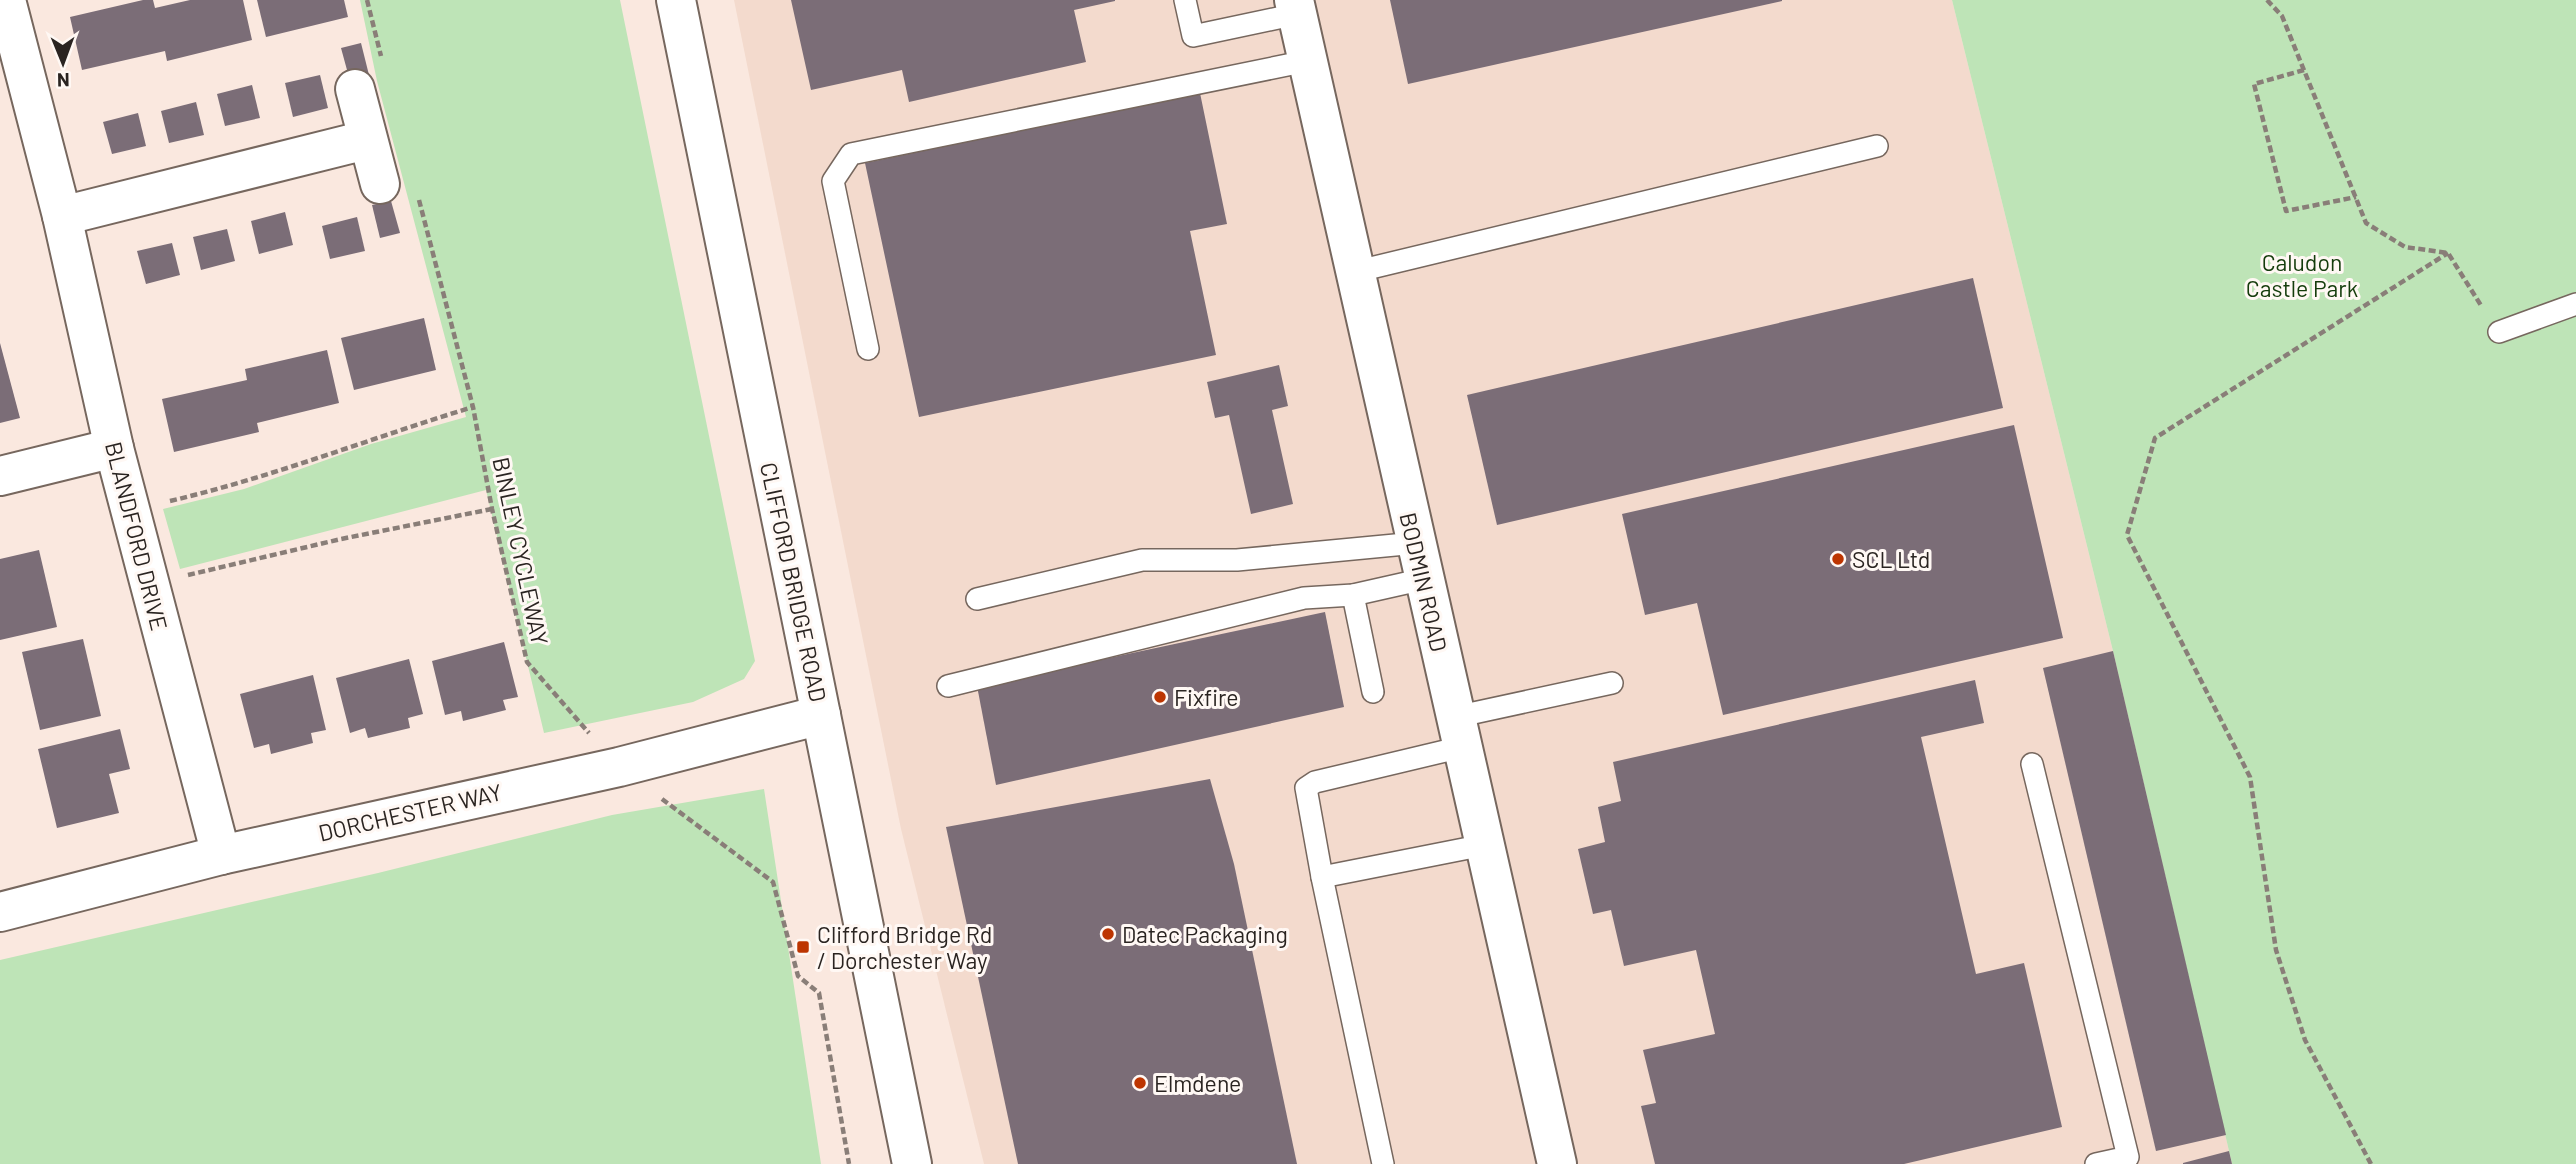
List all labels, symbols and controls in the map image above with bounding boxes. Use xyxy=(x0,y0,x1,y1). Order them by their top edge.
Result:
north arrow xyxy=(28,28,98,98)
text: N xyxy=(57,69,70,92)
park label: Caludon Castle Park xyxy=(2246,248,2358,302)
street label: BLANDFORD DRIVE xyxy=(100,439,174,633)
street label: BINLEY CYCLEWAY xyxy=(487,454,555,648)
street label: CLIFFORD BRIDGE ROAD xyxy=(755,460,833,704)
street label: BODMIN ROAD xyxy=(1394,510,1454,654)
place label: SCL Ltd xyxy=(1852,545,1930,573)
marker: SCL Ltd xyxy=(1830,551,1846,567)
place label: Fixfire xyxy=(1174,683,1239,711)
marker: Fixfire xyxy=(1152,689,1168,705)
street label: DORCHESTER WAY xyxy=(316,777,504,847)
place label: Clifford Bridge Rd / Dorchester Way xyxy=(817,920,992,974)
place label: Datec Packaging xyxy=(1122,920,1288,948)
marker: Datec Packaging xyxy=(1100,926,1116,942)
marker: Clifford Bridge Rd / Dorchester Way xyxy=(795,939,811,955)
place label: Elmdene xyxy=(1154,1069,1241,1097)
marker: Elmdene xyxy=(1132,1075,1148,1091)

